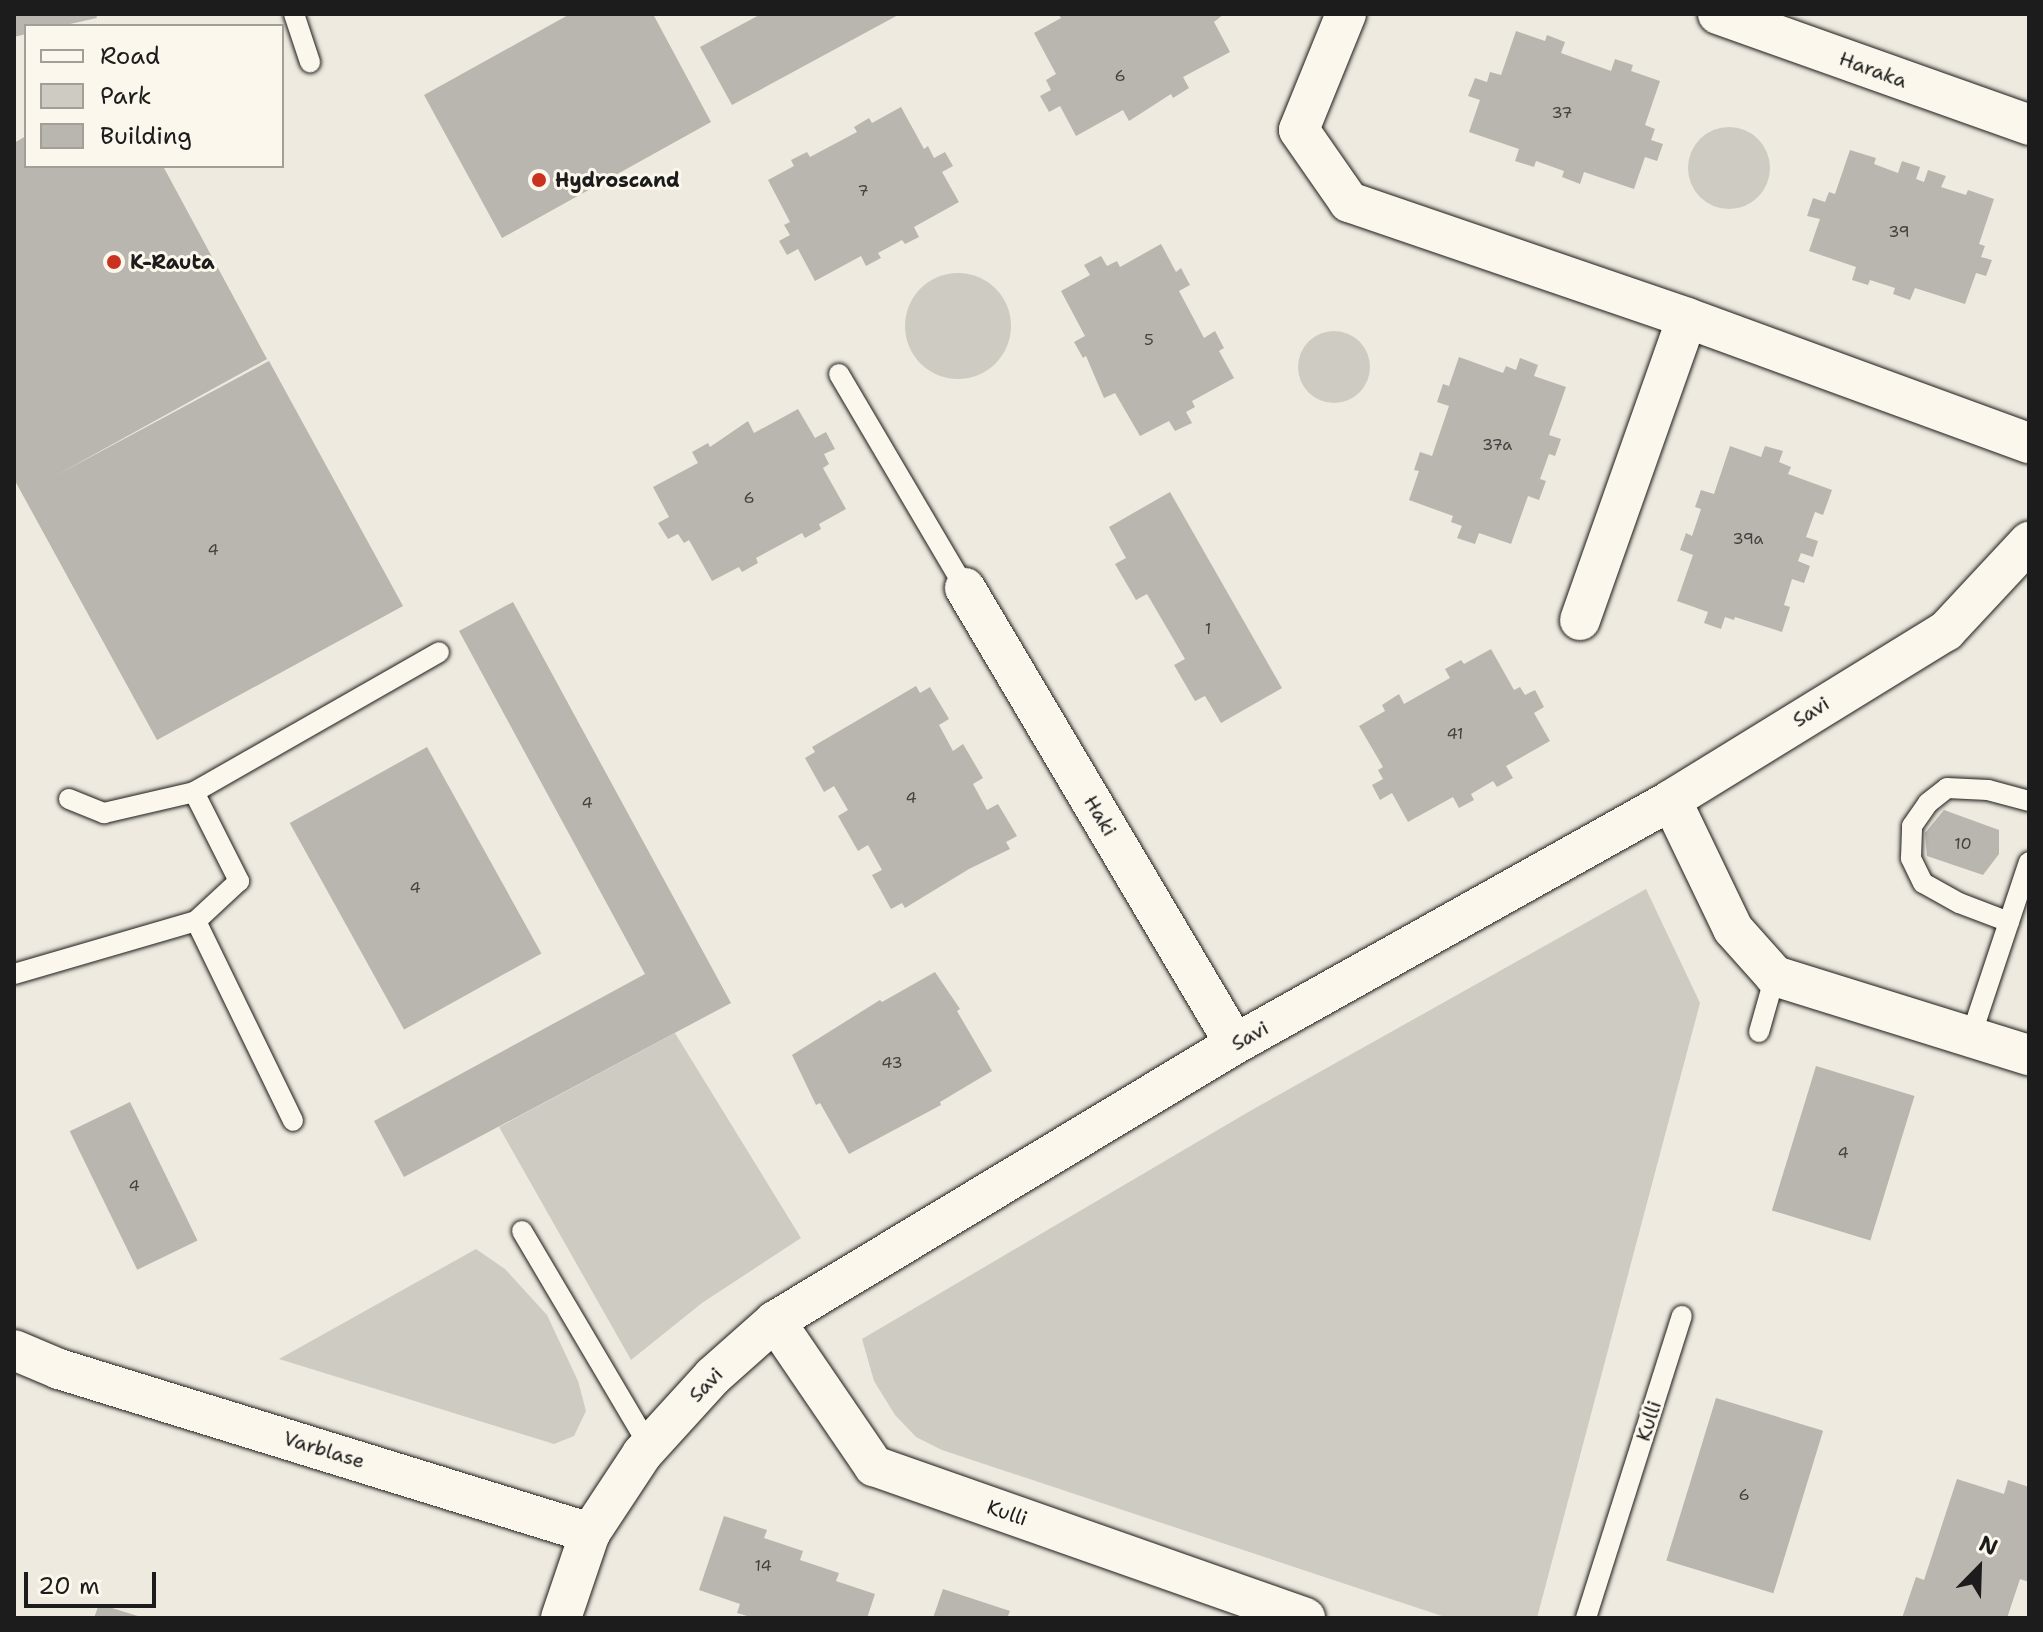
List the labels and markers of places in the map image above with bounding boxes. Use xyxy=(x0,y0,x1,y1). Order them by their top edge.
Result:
place label: Hydroscand xyxy=(555,168,680,192)
marker: Hydroscand xyxy=(530,171,548,189)
place label: K-Rauta xyxy=(130,250,215,274)
marker: K-Rauta xyxy=(105,253,123,271)

